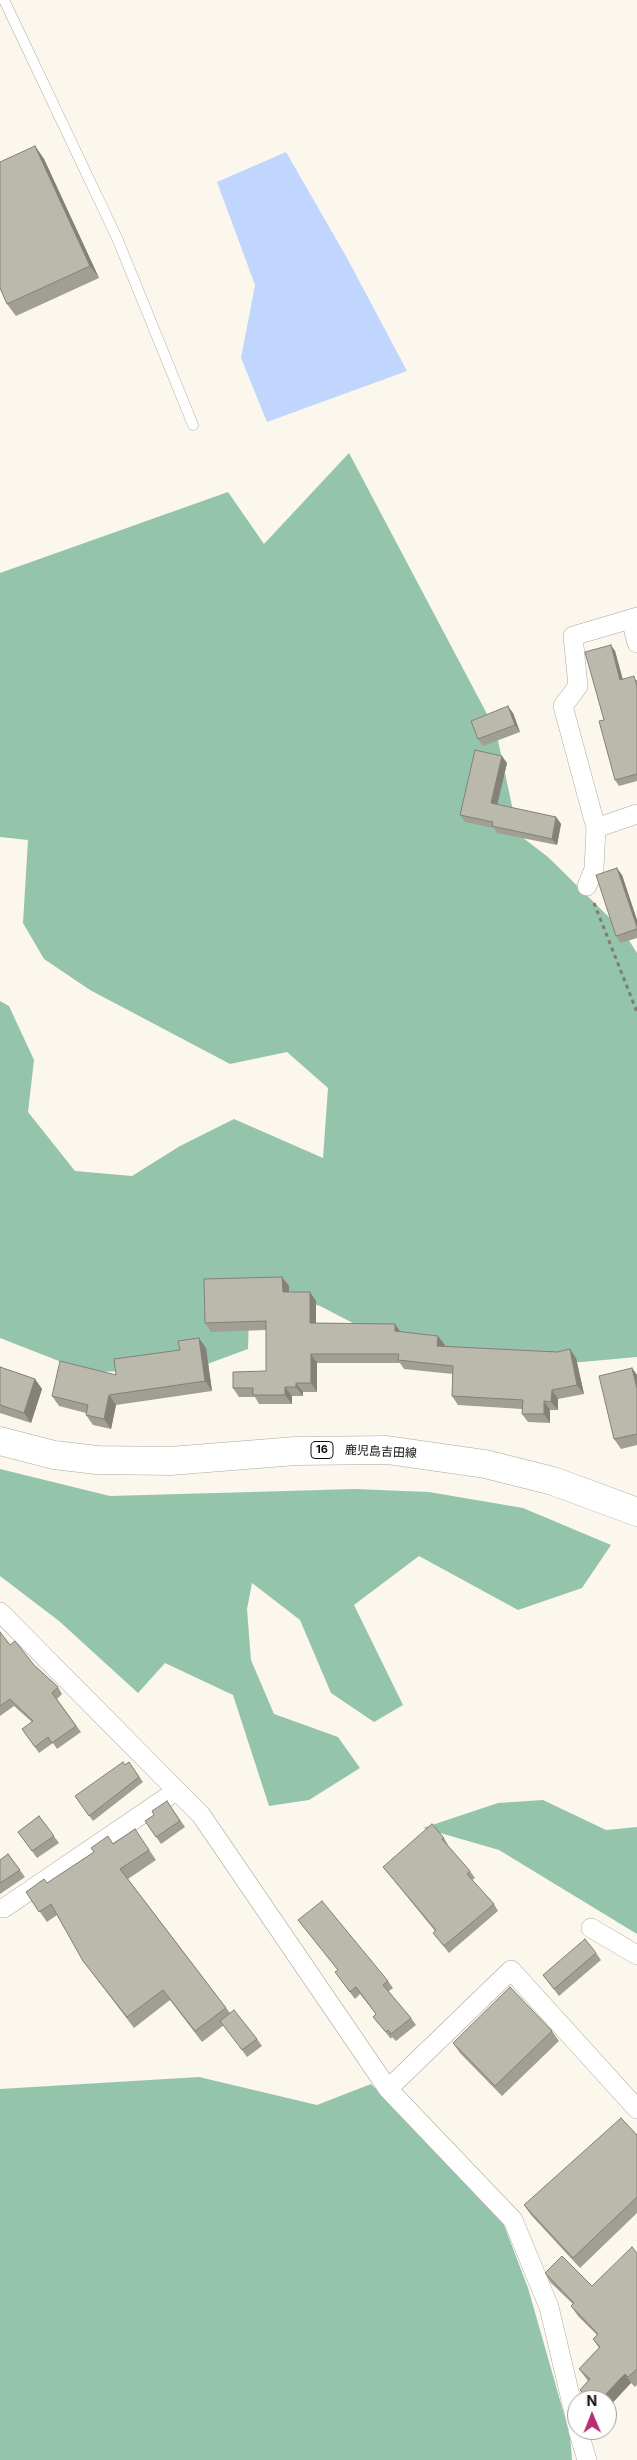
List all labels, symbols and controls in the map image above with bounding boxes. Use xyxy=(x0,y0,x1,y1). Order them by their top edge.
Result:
road number: 16 xyxy=(311,1442,333,1458)
street label: 鹿児島吉田線 xyxy=(345,1443,417,1461)
north arrow xyxy=(567,2390,617,2440)
text: N xyxy=(586,2392,597,2409)

